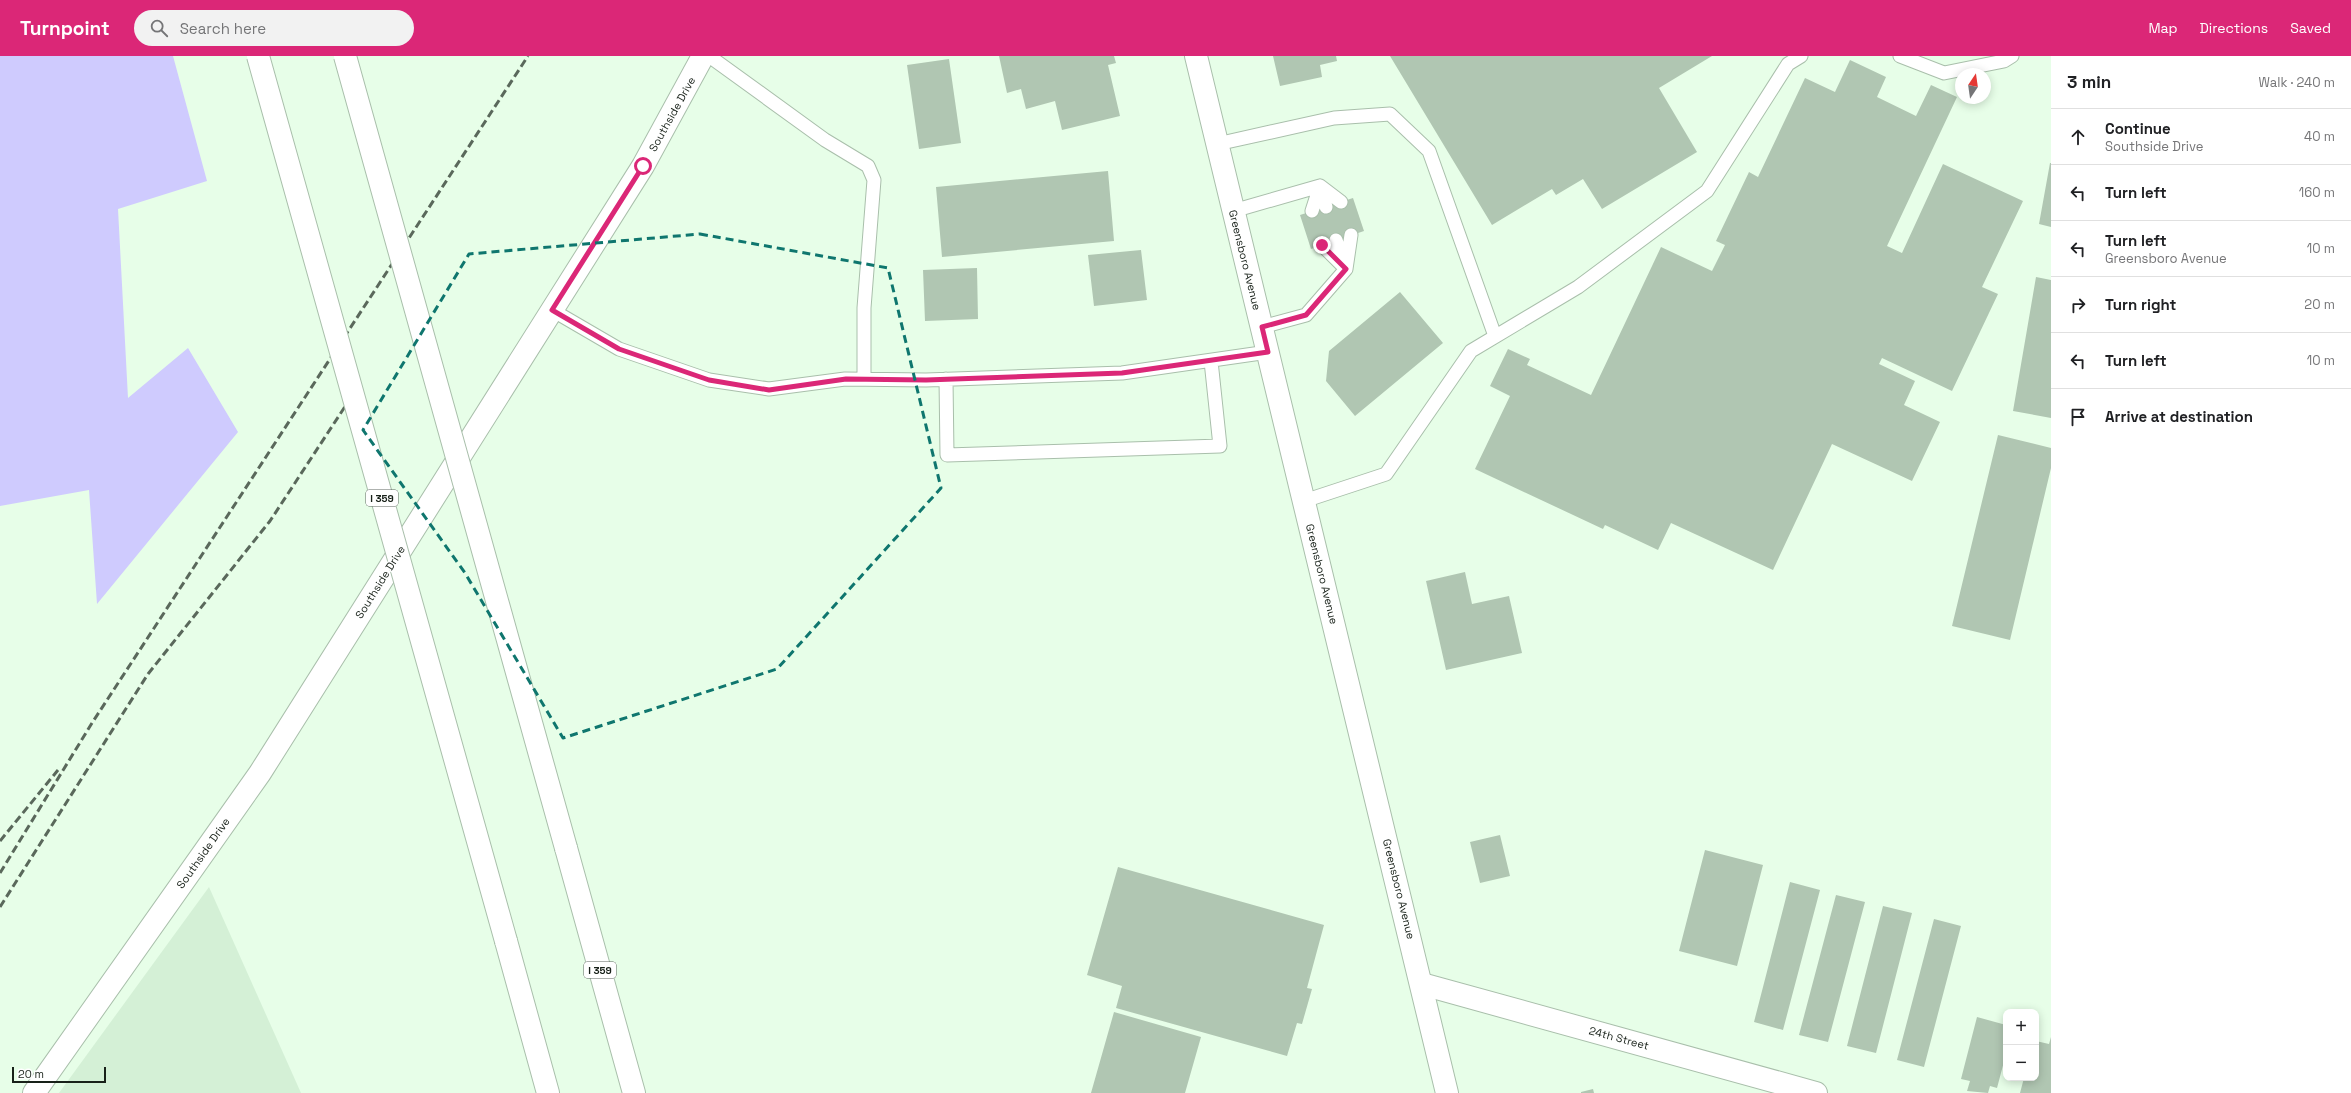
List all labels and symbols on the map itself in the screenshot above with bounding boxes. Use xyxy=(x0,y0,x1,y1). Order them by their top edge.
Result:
north arrow xyxy=(1955,68,1991,104)
street label: Southside Drive xyxy=(646,74,698,154)
route start xyxy=(634,157,652,175)
street label: Greensboro Avenue xyxy=(1226,208,1264,312)
route end xyxy=(1313,236,1331,254)
road number: I 359 xyxy=(366,490,398,506)
street label: Greensboro Avenue xyxy=(1303,522,1341,626)
street label: Southside Drive xyxy=(352,543,408,621)
street label: Southside Drive xyxy=(173,815,233,891)
street label: Greensboro Avenue xyxy=(1380,837,1418,941)
road number: I 359 xyxy=(584,962,616,978)
street label: 24th Street xyxy=(1588,1023,1650,1053)
scale bar xyxy=(12,1065,106,1084)

